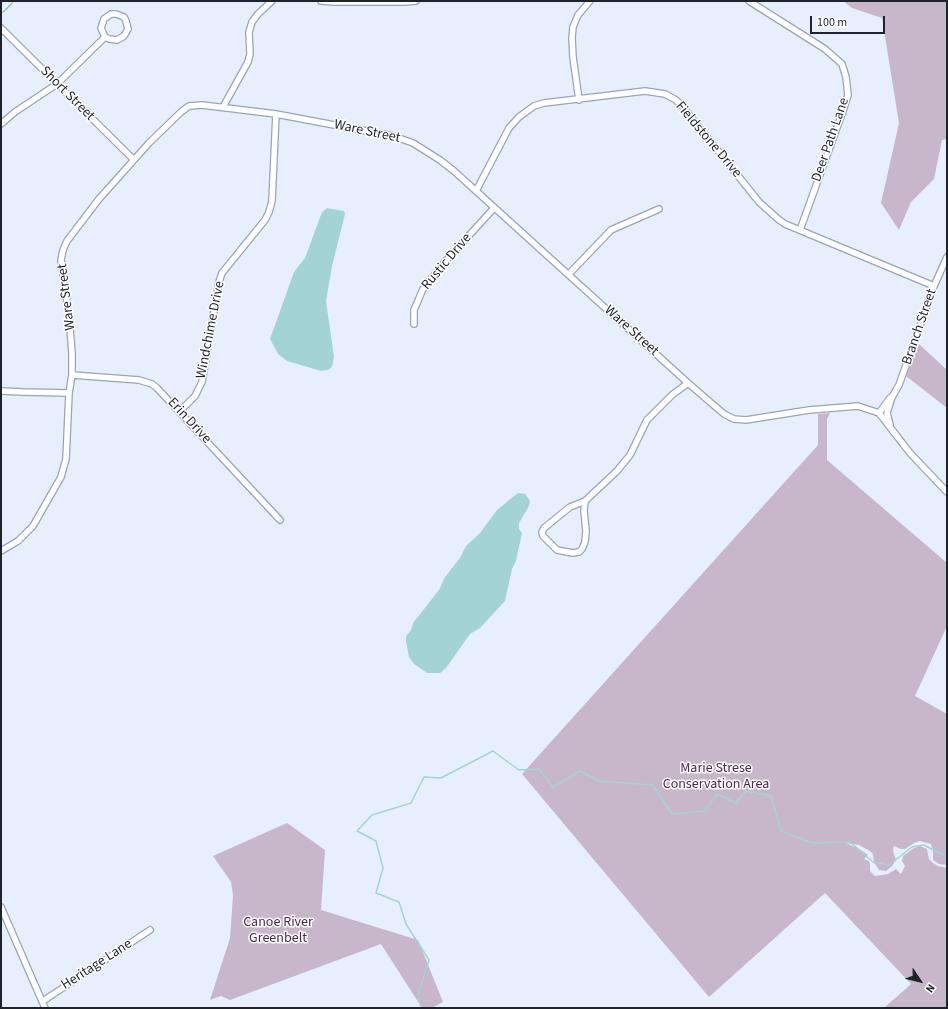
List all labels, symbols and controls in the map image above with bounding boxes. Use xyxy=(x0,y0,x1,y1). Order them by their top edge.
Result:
scale bar xyxy=(812,8,887,34)
text: 100 m xyxy=(817,14,847,31)
street label: Short Street xyxy=(36,63,98,125)
street label: Deer Path Lane xyxy=(809,96,853,184)
street label: Fieldstone Drive xyxy=(671,99,745,181)
street label: Ware Street xyxy=(332,117,402,147)
street label: Rustic Drive xyxy=(418,230,476,294)
street label: Ware Street xyxy=(55,263,79,331)
street label: Windchime Drive xyxy=(193,280,229,380)
street label: Branch Street xyxy=(899,287,941,367)
street label: Ware Street xyxy=(600,302,662,360)
street label: Erin Drive xyxy=(164,395,214,447)
park label: Marie Strese Conservation Area xyxy=(663,761,769,794)
park label: Canoe River Greenbelt xyxy=(243,915,313,948)
street label: Heritage Lane xyxy=(58,936,136,994)
north arrow xyxy=(900,961,940,1001)
text: N xyxy=(922,981,938,995)

